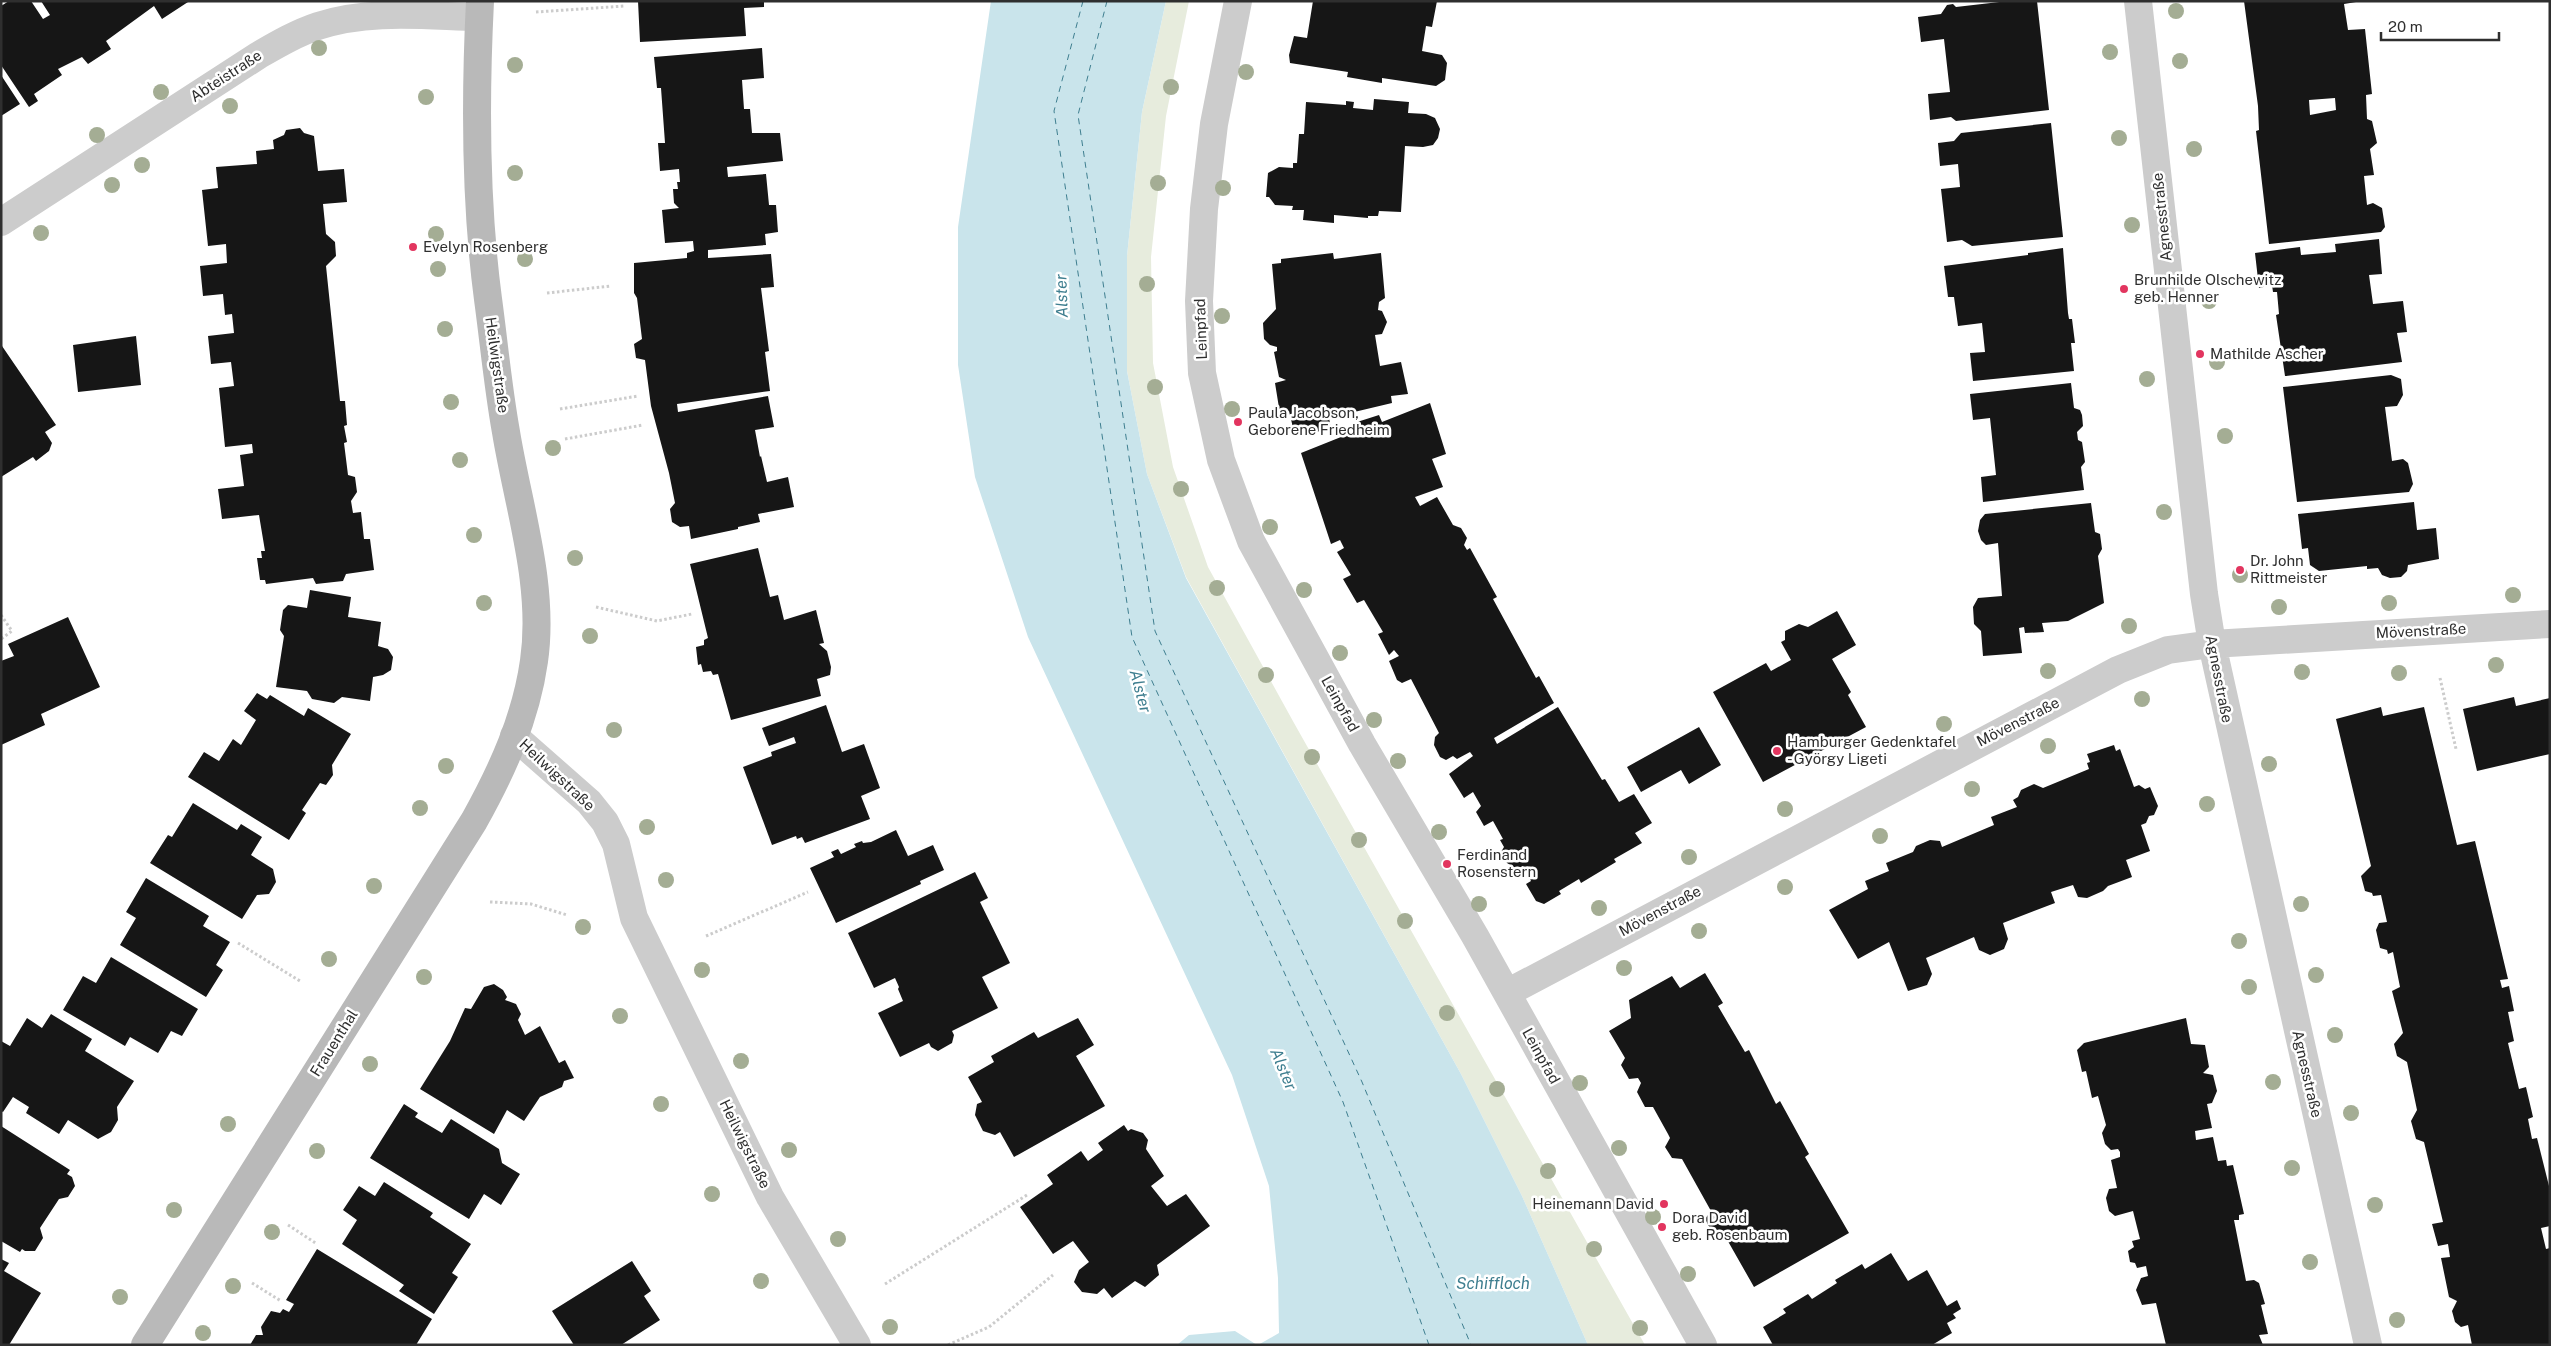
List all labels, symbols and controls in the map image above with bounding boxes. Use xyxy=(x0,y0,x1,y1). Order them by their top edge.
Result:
scale bar xyxy=(2381,10,2498,42)
text: 20 m xyxy=(2388,18,2423,35)
street label: Abteistraße xyxy=(187,46,265,105)
street label: Agnesstraße xyxy=(2148,172,2175,262)
place label: Evelyn Rosenberg xyxy=(423,238,548,255)
marker: Evelyn Rosenberg xyxy=(407,241,419,253)
place label: Brunhilde Olschewitz geb. Henner xyxy=(2134,271,2281,305)
water label: Alster xyxy=(1051,273,1072,318)
marker: Brunhilde Olschewitz geb. Henner xyxy=(2118,283,2130,295)
street label: Leinpfad xyxy=(1191,298,1210,360)
street label: Heilwigstraße xyxy=(482,316,513,414)
place label: Mathilde Ascher xyxy=(2210,345,2324,362)
marker: Mathilde Ascher xyxy=(2194,348,2206,360)
place label: Paula Jacobson, Geborene Friedheim xyxy=(1248,404,1390,438)
marker: Paula Jacobson, Geborene Friedheim xyxy=(1232,416,1244,428)
place label: Dr. John Rittmeister xyxy=(2250,552,2327,586)
marker: Dr. John Rittmeister xyxy=(2234,564,2246,576)
street label: Mövenstraße xyxy=(2375,620,2467,641)
street label: Agnesstraße xyxy=(2203,634,2236,724)
water label: Alster xyxy=(1126,668,1156,716)
street label: Leinpfad xyxy=(1318,673,1363,735)
street label: Mövenstraße xyxy=(1974,693,2062,750)
place label: Hamburger Gedenktafel - György Ligeti xyxy=(1787,733,1957,767)
street label: Heilwigstraße xyxy=(516,735,599,814)
marker: Hamburger Gedenktafel - György Ligeti xyxy=(1771,745,1783,757)
place label: Ferdinand Rosenstern xyxy=(1457,846,1536,880)
marker: Ferdinand Rosenstern xyxy=(1441,858,1453,870)
street label: Mövenstraße xyxy=(1616,882,1704,939)
street label: Frauenthal xyxy=(306,1006,361,1079)
street label: Leinpfad xyxy=(1519,1025,1564,1087)
street label: Agnesstraße xyxy=(2289,1029,2326,1119)
water label: Alster xyxy=(1266,1045,1301,1094)
street label: Heilwigstraße xyxy=(717,1097,774,1191)
place label: Heinemann David xyxy=(1532,1195,1654,1212)
marker: Heinemann David xyxy=(1658,1198,1670,1210)
place label: Dora David geb. Rosenbaum xyxy=(1672,1209,1787,1243)
marker: Dora David geb. Rosenbaum xyxy=(1656,1221,1668,1233)
water label: Schiffloch xyxy=(1456,1274,1530,1293)

